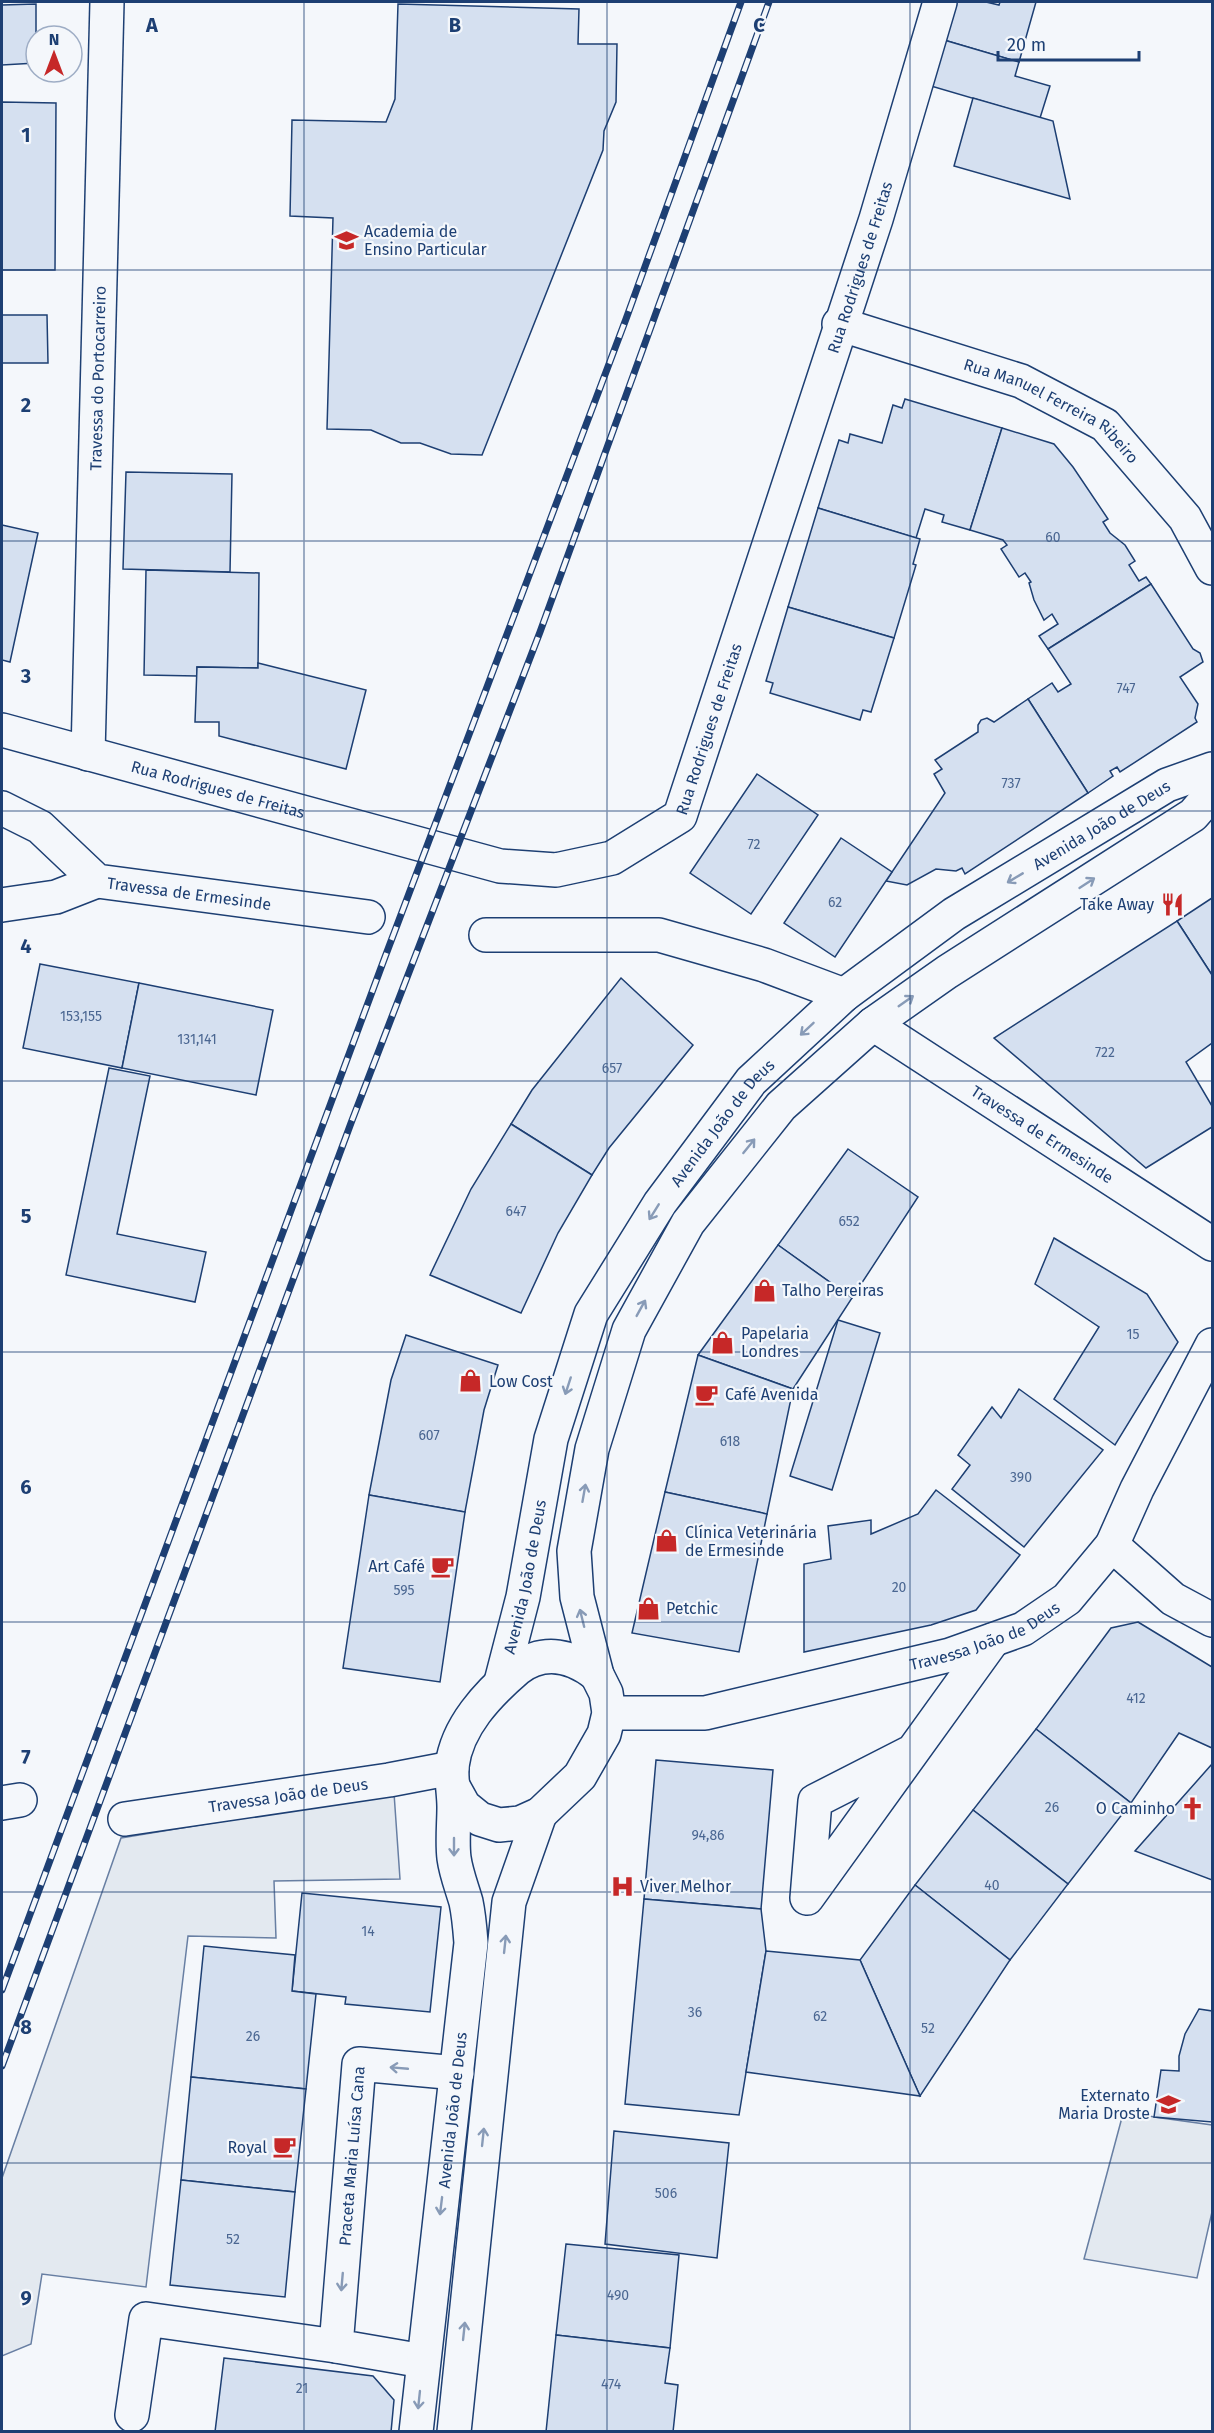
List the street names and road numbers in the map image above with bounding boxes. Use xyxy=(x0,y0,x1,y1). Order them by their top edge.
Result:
street label: Rua Rodrigues de Freitas xyxy=(823,179,896,356)
street label: Travessa do Portocarreiro xyxy=(86,285,109,471)
street label: Rua Manuel Ferreira Ribeiro xyxy=(961,354,1143,467)
street label: Rua Rodrigues de Freitas xyxy=(671,641,746,817)
street label: Rua Rodrigues de Freitas xyxy=(129,756,307,822)
street label: Avenida João de Deus xyxy=(1029,776,1173,874)
street label: Travessa de Ermesinde xyxy=(106,873,272,914)
street label: Avenida João de Deus xyxy=(666,1055,778,1190)
street label: Travessa de Ermesinde xyxy=(968,1081,1117,1187)
street label: Avenida João de Deus xyxy=(499,1498,550,1656)
street label: Travessa João de Deus xyxy=(908,1597,1063,1674)
street label: Travessa João de Deus xyxy=(207,1774,369,1816)
street label: Avenida João de Deus xyxy=(434,2031,470,2189)
street label: Praceta Maria Luísa Cana xyxy=(335,2065,368,2247)

